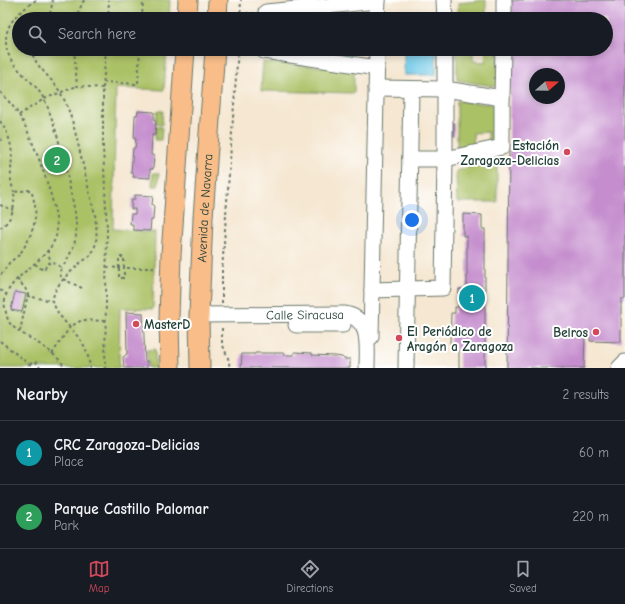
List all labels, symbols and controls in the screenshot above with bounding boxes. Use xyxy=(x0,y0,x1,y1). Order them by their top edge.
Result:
search box xyxy=(12,12,613,56)
icon: search xyxy=(26,23,48,45)
text: Search here xyxy=(58,25,136,43)
north arrow xyxy=(529,68,565,104)
place label: Estación Zaragoza-Delicias xyxy=(461,138,559,168)
pin: 2 xyxy=(44,145,70,175)
marker: Estación Zaragoza-Delicias xyxy=(562,147,572,157)
street label: Avenida de Navarra xyxy=(194,153,216,263)
your location xyxy=(402,210,422,230)
pin: 1 xyxy=(459,283,485,313)
street label: Calle Siracusa xyxy=(266,307,344,323)
place label: MasterD xyxy=(144,317,190,332)
marker: MasterD xyxy=(131,319,141,329)
place label: El Periódico de Aragón a Zaragoza xyxy=(407,324,513,354)
place label: Belros xyxy=(553,325,588,340)
marker: Belros xyxy=(591,327,601,337)
marker: El Periódico de Aragón a Zaragoza xyxy=(394,333,404,343)
text: Nearby xyxy=(16,385,67,404)
text: 2 results xyxy=(562,387,609,402)
text: CRC Zaragoza-Delicias xyxy=(54,436,200,454)
text: 1 xyxy=(26,445,32,460)
text: 60 m xyxy=(579,445,609,460)
text: Place xyxy=(54,454,84,469)
text: Parque Castillo Palomar xyxy=(54,500,208,518)
text: 2 xyxy=(26,509,32,524)
text: 220 m xyxy=(572,509,609,524)
text: Park xyxy=(54,518,79,533)
tab: Map xyxy=(88,558,110,595)
tab: Directions xyxy=(286,558,333,595)
tab: Saved xyxy=(509,558,537,595)

